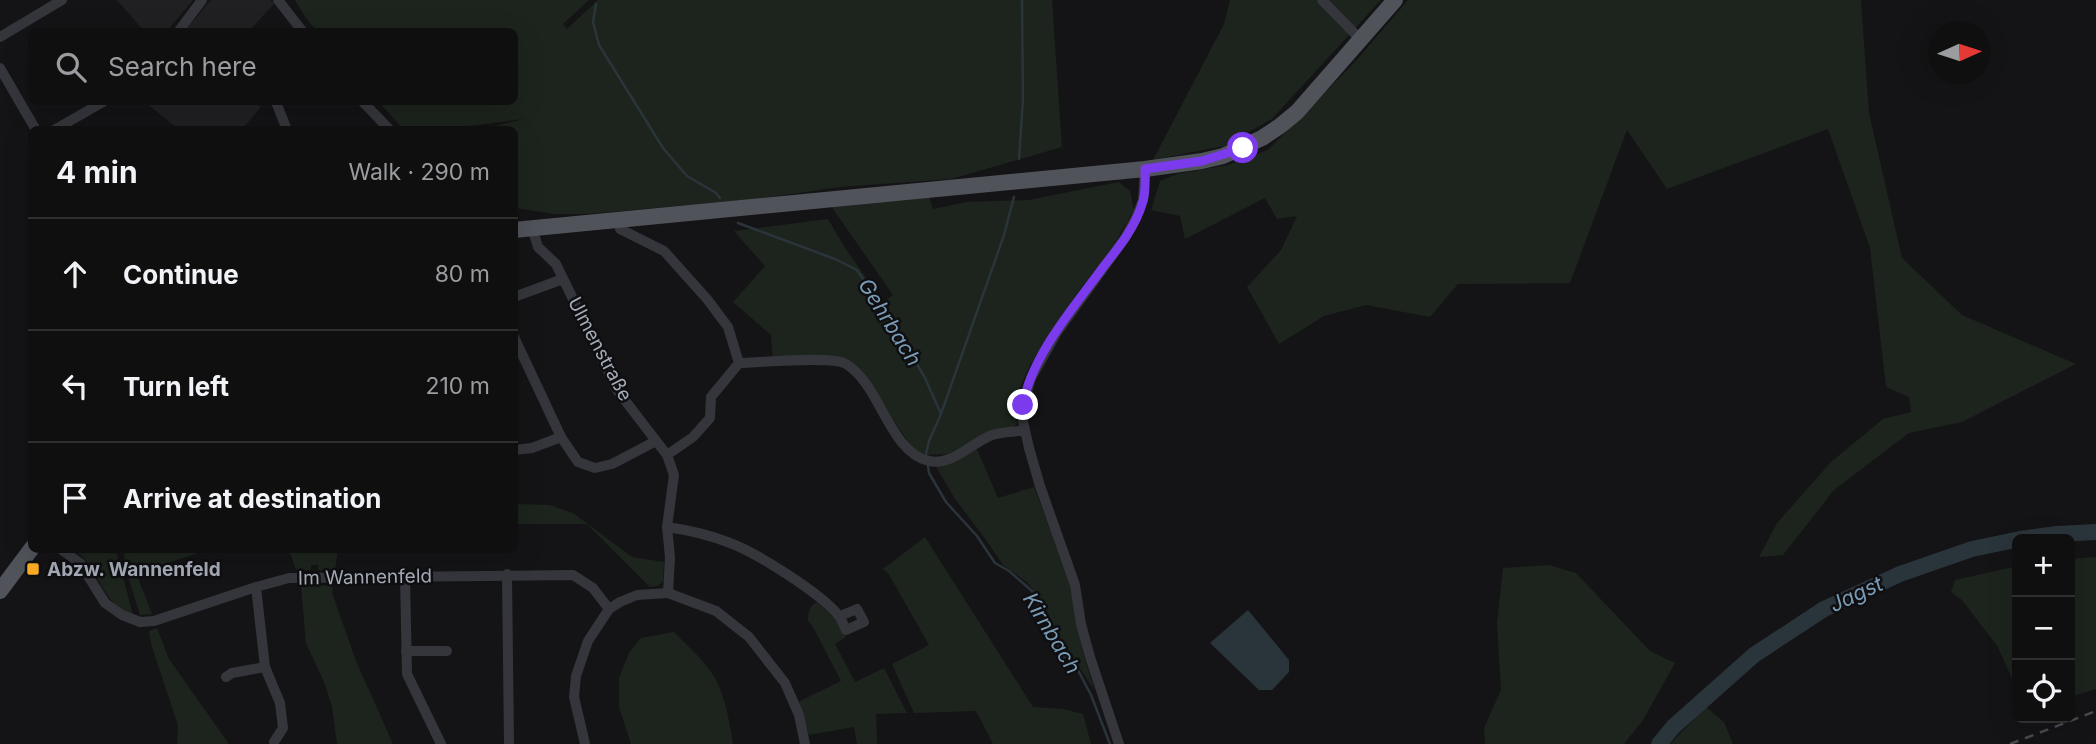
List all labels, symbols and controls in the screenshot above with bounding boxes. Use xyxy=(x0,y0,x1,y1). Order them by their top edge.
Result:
north arrow xyxy=(1928,21,1991,84)
search box xyxy=(28,28,518,105)
icon: search xyxy=(52,48,90,86)
text: Search here xyxy=(108,51,257,82)
route start xyxy=(1227,132,1258,163)
text: 4 min xyxy=(56,154,138,190)
text: Walk · 290 m xyxy=(348,158,490,186)
icon: ahead xyxy=(56,255,94,293)
text: Continue xyxy=(123,259,239,290)
text: 80 m xyxy=(435,260,490,288)
water label: Gehrbach xyxy=(853,274,927,370)
street label: Ulmenstraße xyxy=(563,293,637,405)
icon: left xyxy=(56,367,94,405)
text: Turn left xyxy=(123,371,229,402)
text: 210 m xyxy=(425,372,490,400)
route end xyxy=(1007,389,1038,420)
icon: arrive xyxy=(56,479,94,517)
text: Arrive at destination xyxy=(123,483,382,514)
map controls xyxy=(2012,534,2075,723)
button: + xyxy=(2012,534,2075,597)
place label: Abzw. Wannenfeld xyxy=(47,558,221,581)
marker: Abzw. Wannenfeld xyxy=(25,561,41,577)
street label: Im Wannenfeld xyxy=(298,564,432,590)
water label: Jagst xyxy=(1825,570,1888,617)
water label: Kirnbach xyxy=(1018,588,1086,678)
button: − xyxy=(2012,597,2075,660)
button: locate xyxy=(2012,660,2075,723)

